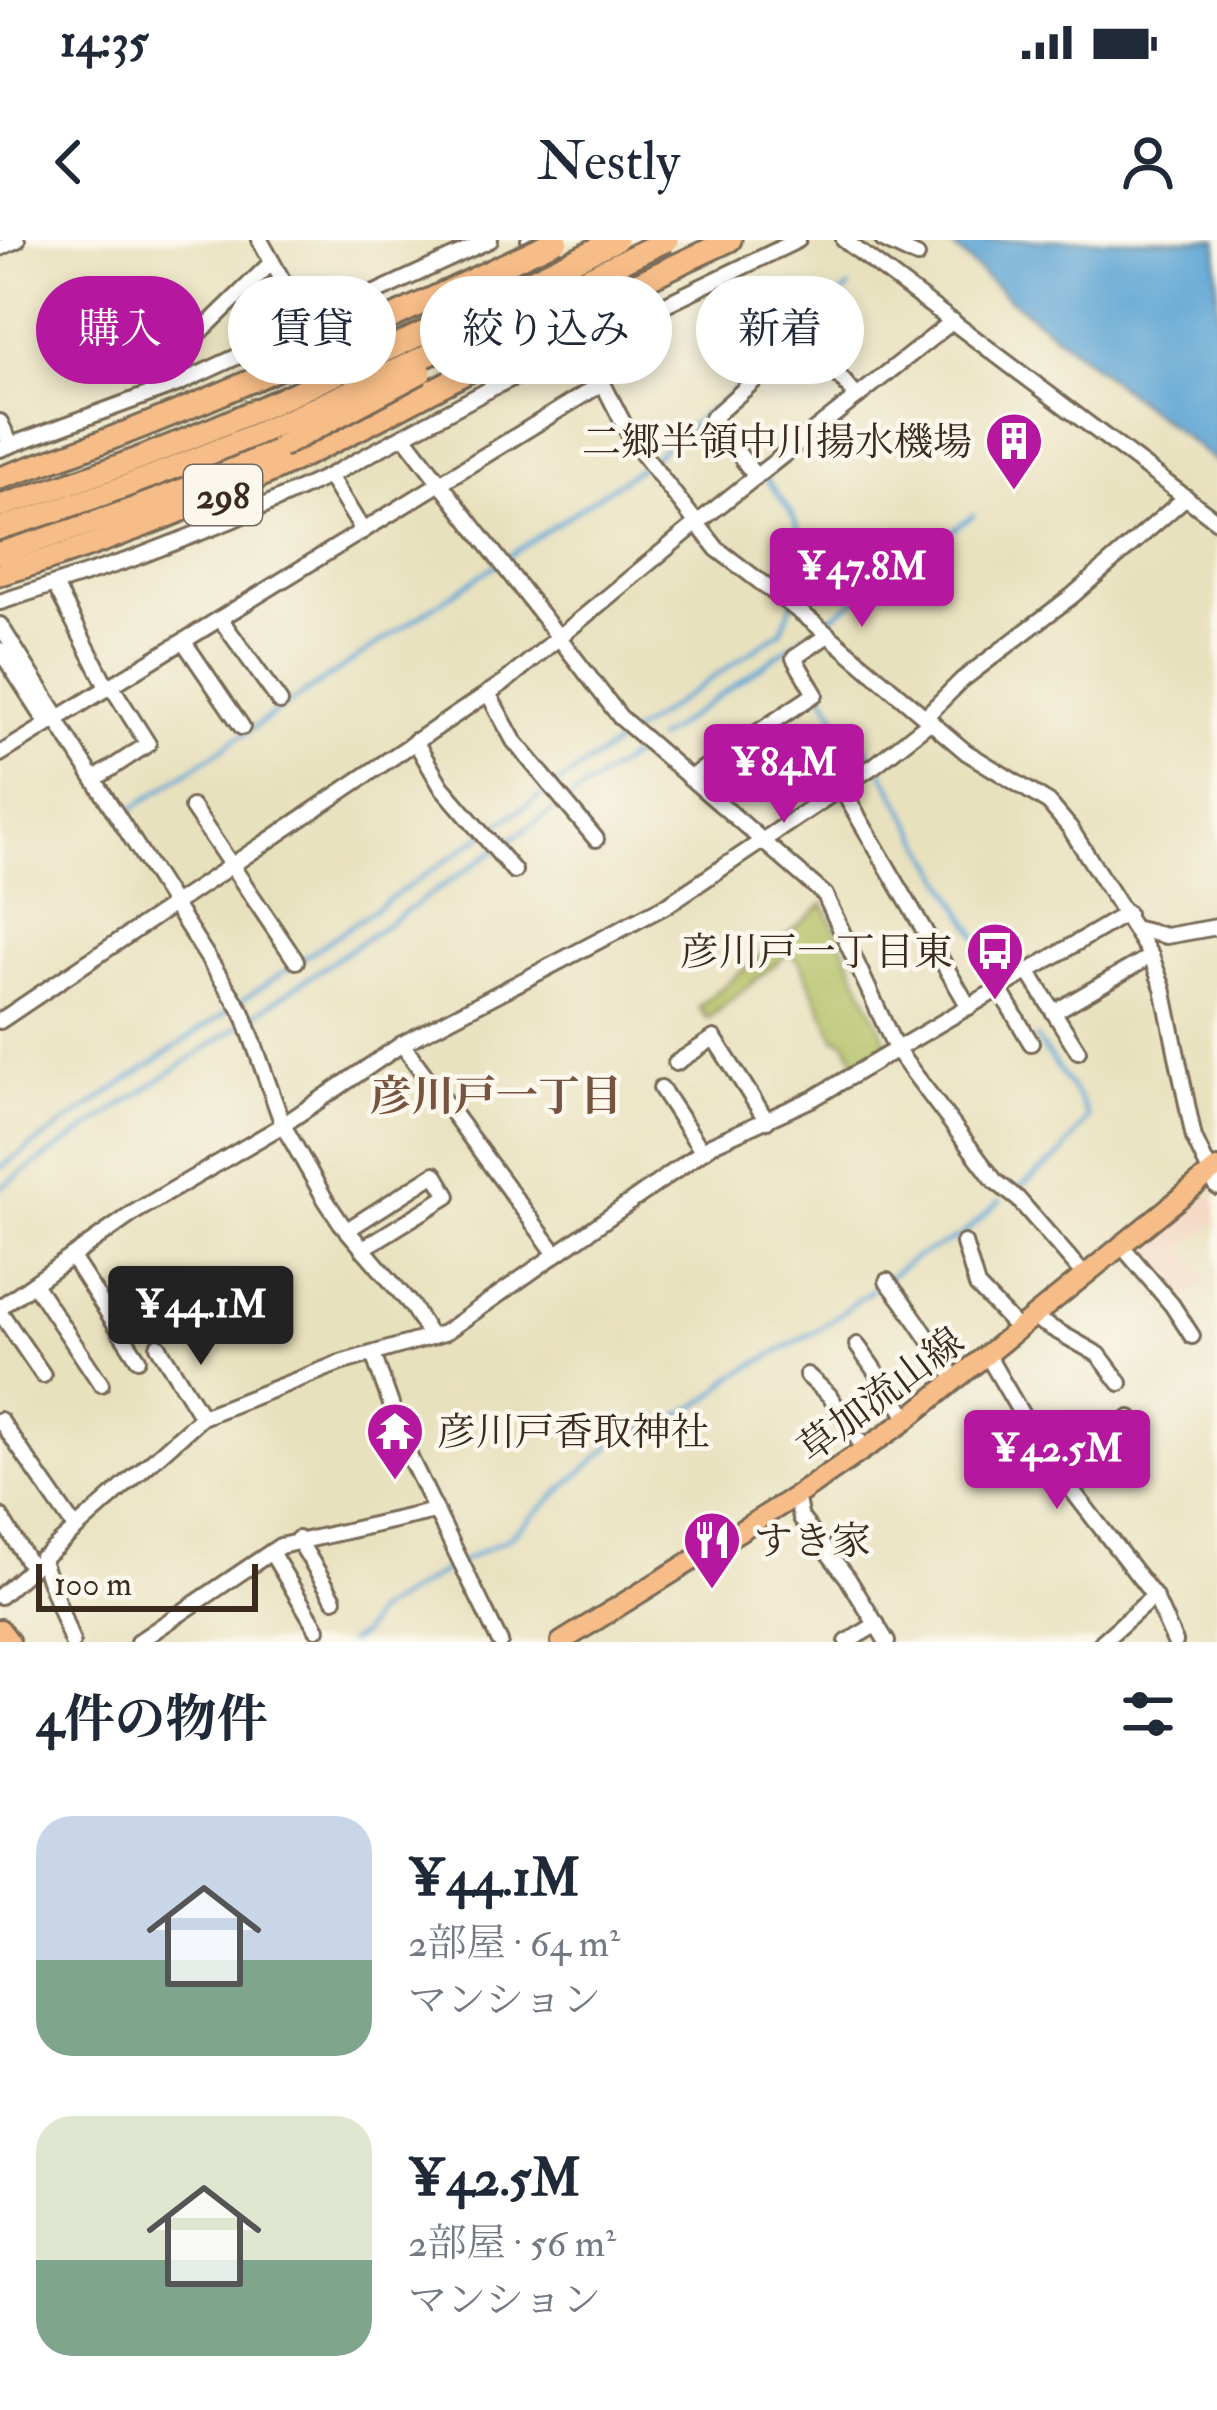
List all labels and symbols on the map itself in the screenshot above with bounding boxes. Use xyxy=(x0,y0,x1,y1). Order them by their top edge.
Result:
building icon: 二郷半領中川揚水機場 xyxy=(983,410,1045,492)
place label: 二郷半領中川揚水機場 xyxy=(582,418,972,467)
road number: 298 xyxy=(184,465,262,525)
pin: ¥47.8M xyxy=(764,528,960,630)
pin: ¥84M xyxy=(713,724,855,826)
bus stop icon: 彦川戸一丁目東 xyxy=(964,920,1026,1002)
place label: 彦川戸一丁目東 xyxy=(680,928,953,977)
district label: 彦川戸一丁目 xyxy=(370,1071,622,1123)
pin: ¥44.1M xyxy=(103,1266,299,1368)
street label: 草加流山線 xyxy=(788,1317,974,1473)
temple icon: 彦川戸香取神社 xyxy=(364,1400,426,1482)
place label: 彦川戸香取神社 xyxy=(437,1408,710,1457)
pin: ¥42.5M xyxy=(959,1410,1155,1512)
restaurant icon: すき家 xyxy=(681,1509,743,1591)
place label: すき家 xyxy=(754,1517,871,1566)
scale bar xyxy=(36,1558,258,1611)

